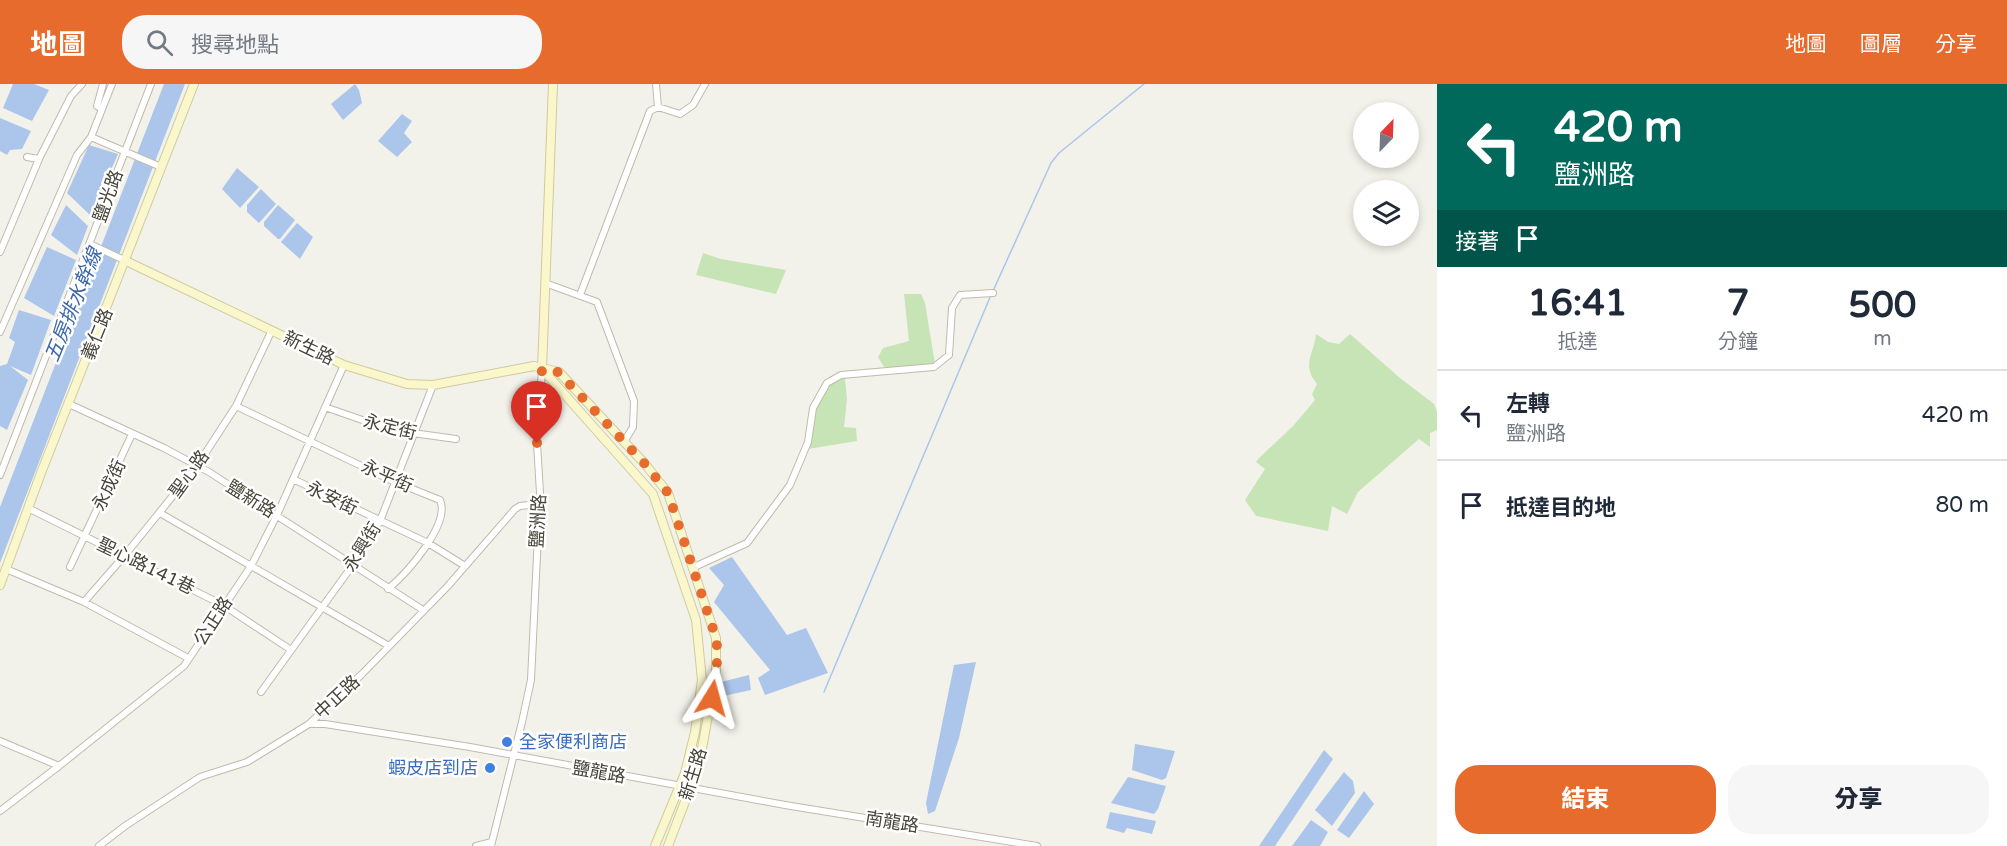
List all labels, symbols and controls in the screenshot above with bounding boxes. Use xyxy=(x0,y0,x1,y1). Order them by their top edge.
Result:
search box xyxy=(122,15,542,69)
icon: search xyxy=(143,26,176,59)
text: 地圖 xyxy=(30,28,86,62)
text: 搜尋地點 xyxy=(191,32,279,58)
text: 地圖 xyxy=(1785,32,1827,57)
text: 圖層 xyxy=(1860,32,1902,57)
text: 分享 xyxy=(1935,32,1977,57)
north arrow xyxy=(1353,102,1419,168)
map controls xyxy=(1353,102,1419,246)
text: 420 m xyxy=(1554,102,1683,153)
icon: left xyxy=(1455,108,1533,186)
text: 鹽洲路 xyxy=(1554,159,1635,192)
street label: 鹽光路 xyxy=(88,167,128,225)
button: layers xyxy=(1353,180,1419,246)
icon: arrive xyxy=(1511,222,1544,255)
text: 接著 xyxy=(1455,229,1499,255)
water label: 五房排水幹線 xyxy=(40,243,108,365)
text: 16:41 xyxy=(1528,282,1627,325)
text: 7 xyxy=(1727,282,1749,325)
text: 500 xyxy=(1849,284,1916,327)
street label: 義仁路 xyxy=(77,305,117,363)
street label: 新生路 xyxy=(280,326,338,370)
text: m xyxy=(1873,327,1892,351)
text: 抵達 xyxy=(1557,330,1597,354)
text: 分鐘 xyxy=(1718,330,1758,354)
pin xyxy=(511,381,562,443)
icon: arrive xyxy=(520,390,553,423)
text: 左轉 xyxy=(1506,391,1550,417)
icon: left xyxy=(1455,399,1488,432)
text: 420 m xyxy=(1922,402,1989,428)
street label: 永定街 xyxy=(361,410,419,444)
text: 鹽洲路 xyxy=(1506,422,1566,446)
street label: 聖心路 xyxy=(164,446,214,502)
street label: 永平街 xyxy=(358,455,416,497)
street label: 永成街 xyxy=(88,456,130,514)
street label: 鹽新路 xyxy=(222,475,280,523)
street label: 永安街 xyxy=(303,476,361,520)
icon: arrive xyxy=(1455,489,1488,522)
text: 80 m xyxy=(1935,492,1989,518)
street label: 鹽洲路 xyxy=(526,493,550,549)
text: 抵達目的地 xyxy=(1506,495,1616,521)
street label: 永興街 xyxy=(338,518,386,576)
street label: 聖心路141巷 xyxy=(94,533,198,599)
street label: 公正路 xyxy=(189,592,237,650)
position arrow xyxy=(680,666,744,730)
street label: 中正路 xyxy=(310,671,364,723)
place label: 全家便利商店 xyxy=(519,731,627,753)
marker: 全家便利商店 xyxy=(500,735,514,749)
street label: 新生路 xyxy=(675,745,711,803)
street label: 鹽龍路 xyxy=(571,756,627,788)
place label: 蝦皮店到店 xyxy=(388,757,478,779)
marker: 蝦皮店到店 xyxy=(483,761,497,775)
button: 結束 xyxy=(1455,765,1716,834)
button: 分享 xyxy=(1728,765,1989,834)
street label: 南龍路 xyxy=(864,807,920,837)

